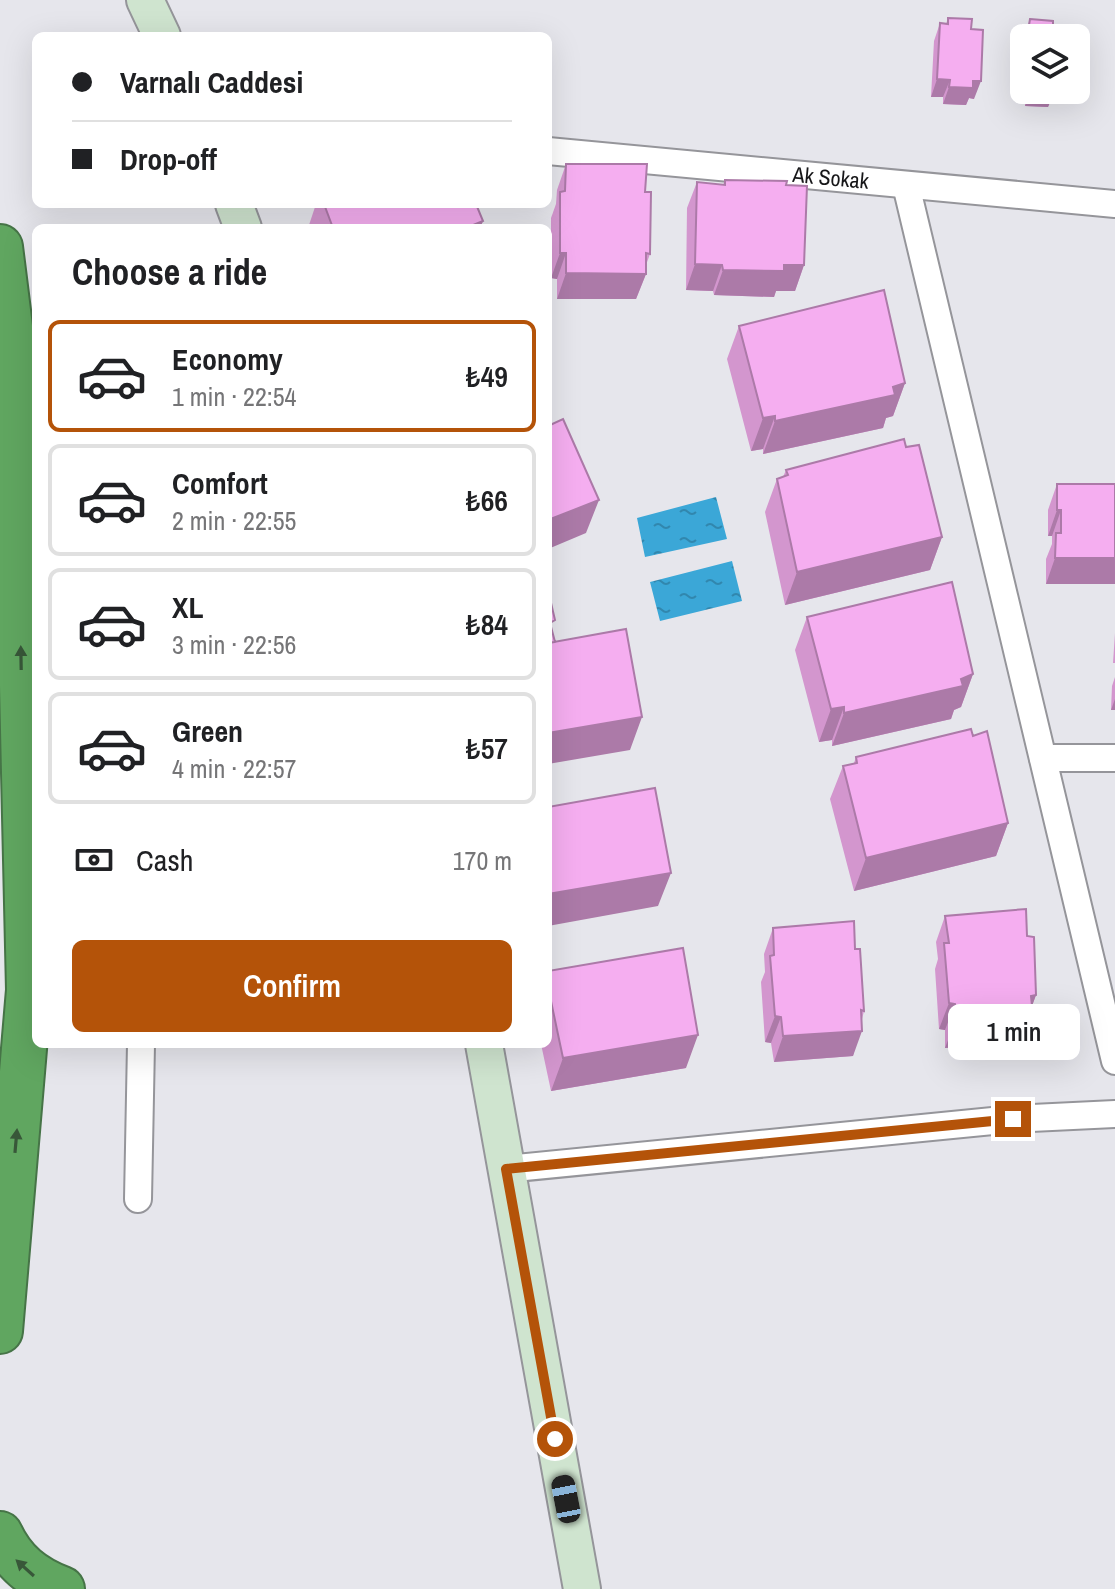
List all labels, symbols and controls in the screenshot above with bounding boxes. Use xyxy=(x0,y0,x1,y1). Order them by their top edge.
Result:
map controls xyxy=(1010,24,1090,104)
button: layers xyxy=(1010,24,1090,104)
text: Varnalı Caddesi xyxy=(120,62,303,102)
text: Drop-off xyxy=(120,139,217,179)
street label: Ak Sokak xyxy=(790,159,871,196)
text: Choose a ride xyxy=(72,248,267,296)
text: Economy xyxy=(172,339,283,379)
icon: car xyxy=(76,340,148,412)
text: ₺49 xyxy=(466,356,508,396)
text: 1 min · 22:54 xyxy=(172,379,296,414)
text: Comfort xyxy=(172,463,268,503)
icon: car xyxy=(76,464,148,536)
text: ₺66 xyxy=(466,480,508,520)
text: 2 min · 22:55 xyxy=(172,503,296,538)
text: XL xyxy=(172,587,203,627)
icon: car xyxy=(76,588,148,660)
text: ₺84 xyxy=(466,604,508,644)
text: 3 min · 22:56 xyxy=(172,627,296,662)
one-way arrow xyxy=(15,645,28,670)
text: Green xyxy=(172,711,243,751)
icon: car xyxy=(76,712,148,784)
text: ₺57 xyxy=(466,728,508,768)
text: 4 min · 22:57 xyxy=(172,751,296,786)
icon: cash xyxy=(72,838,116,882)
text: Cash xyxy=(136,840,193,880)
text: 170 m xyxy=(453,843,512,878)
button: Confirm xyxy=(72,940,512,1032)
callout: 1 min xyxy=(947,1003,1079,1059)
text: 1 min xyxy=(987,1014,1041,1049)
route end xyxy=(995,1101,1031,1137)
one-way arrow xyxy=(9,1128,22,1153)
route start xyxy=(537,1421,573,1457)
car xyxy=(550,1473,582,1525)
one-way arrow xyxy=(16,1559,35,1577)

